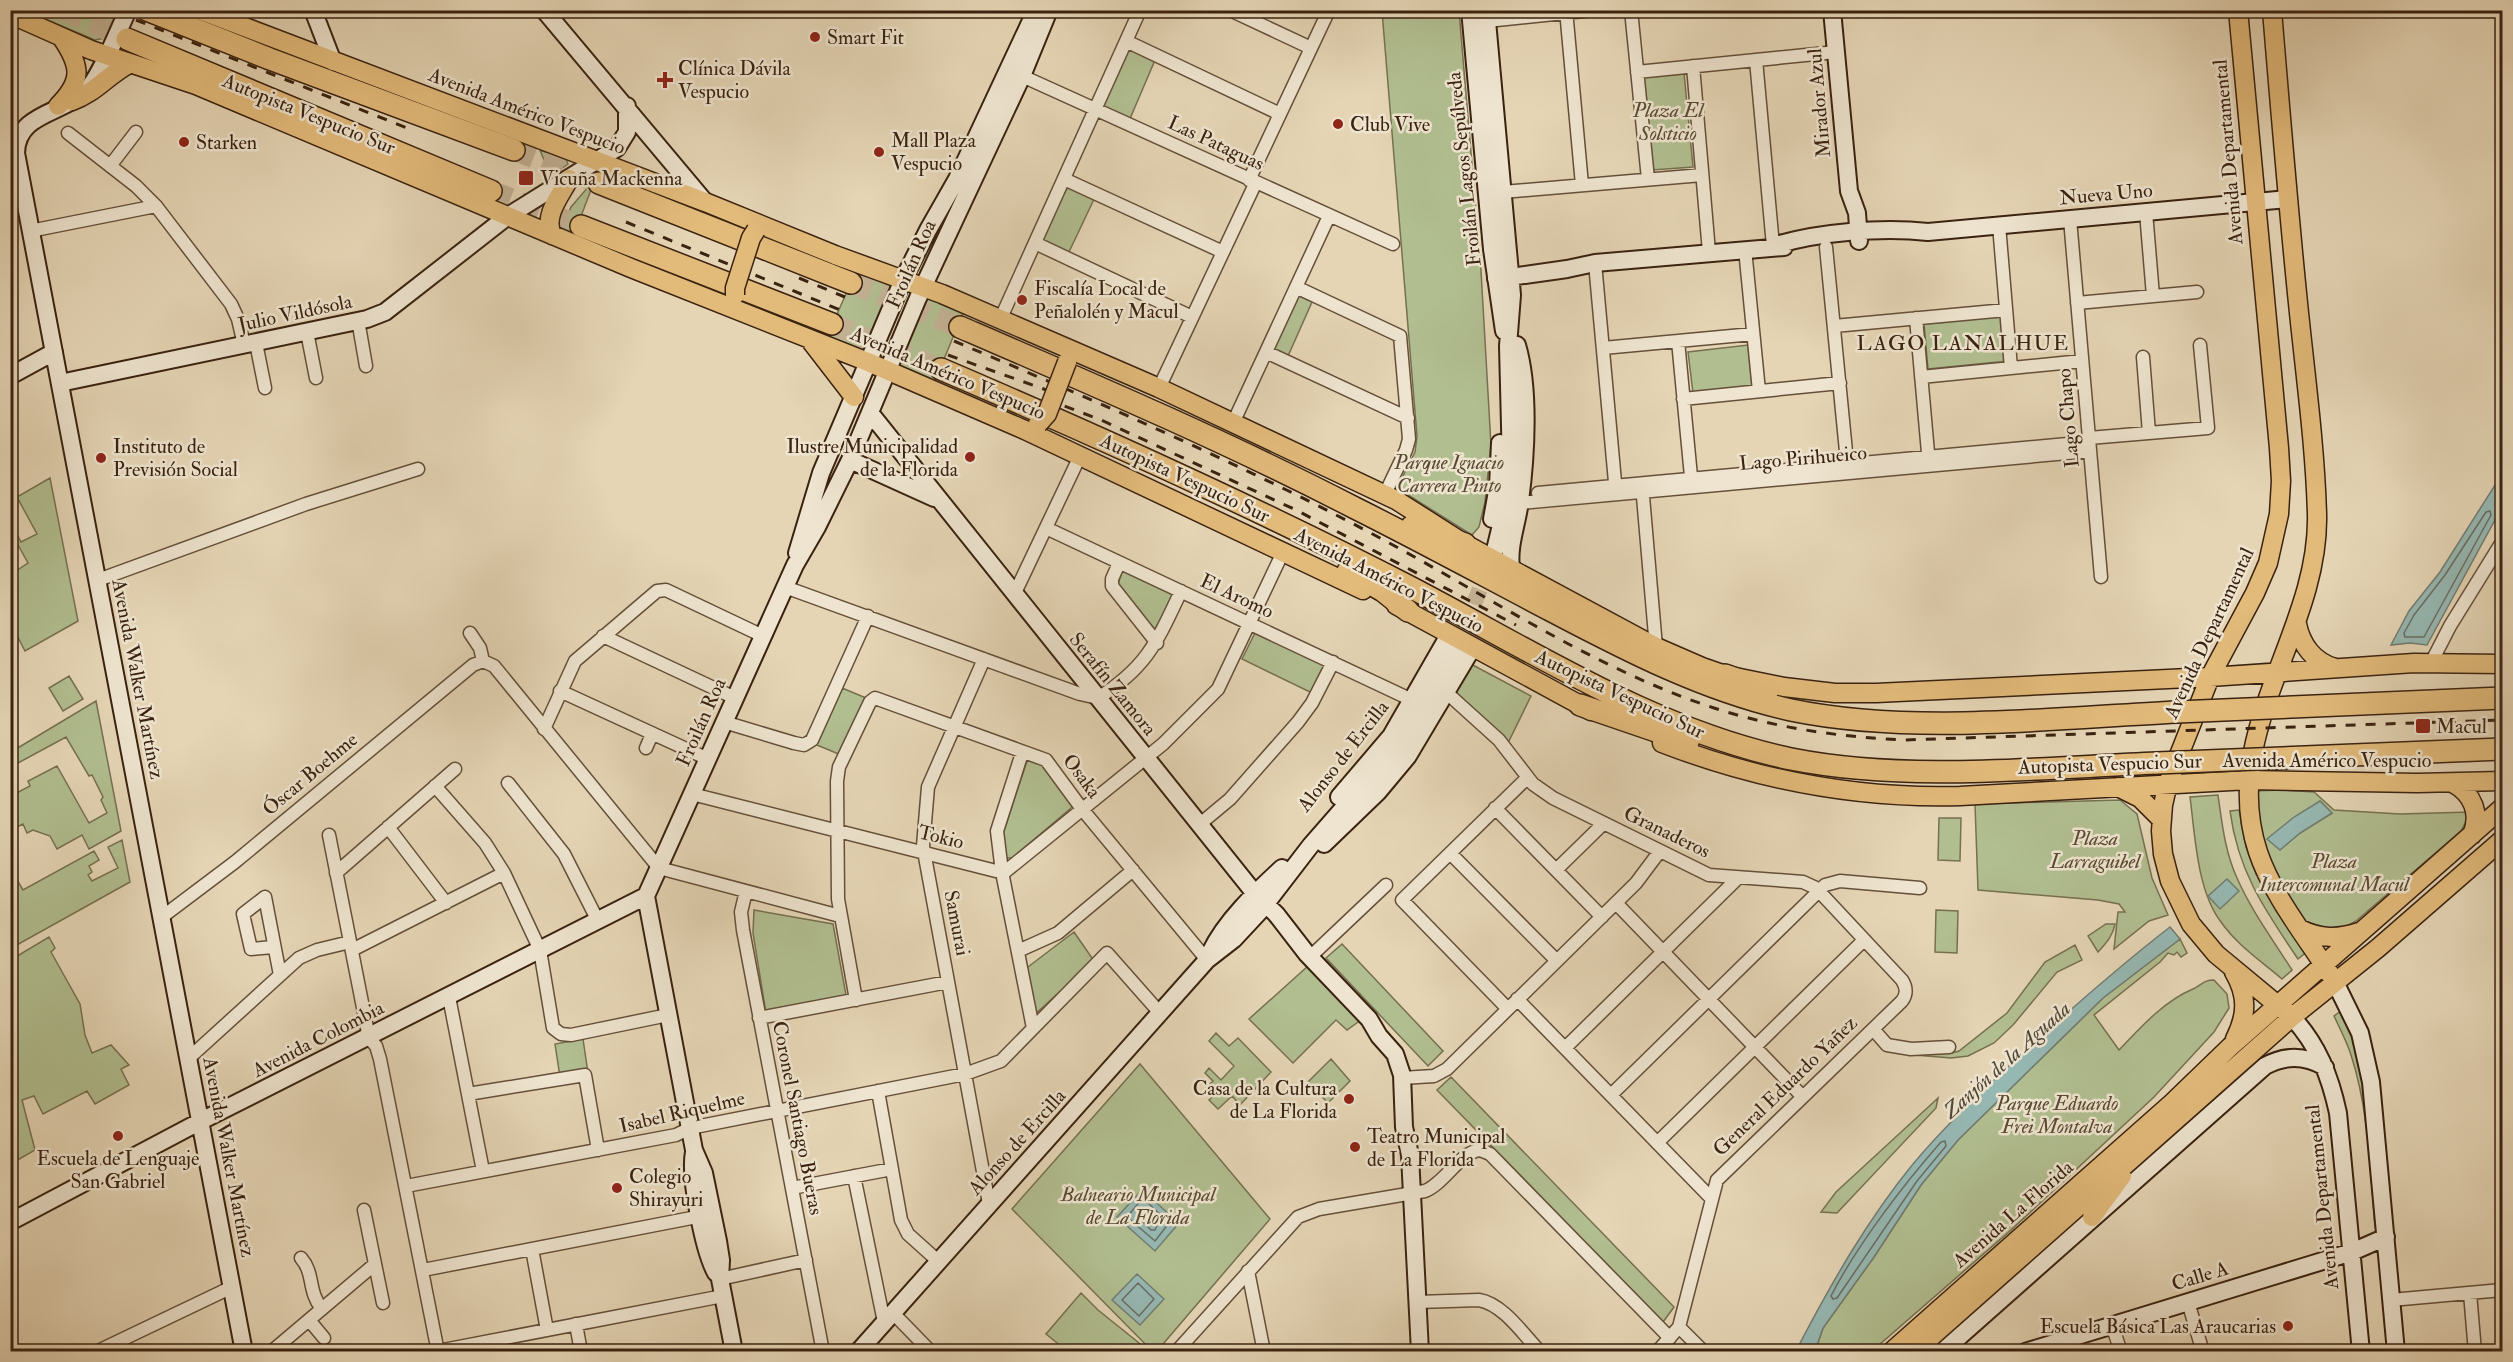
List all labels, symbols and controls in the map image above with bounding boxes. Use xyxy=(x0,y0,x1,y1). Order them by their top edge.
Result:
place label: Smart Fit xyxy=(827,25,905,50)
marker: Smart Fit xyxy=(808,30,822,44)
street label: Mirador Azul xyxy=(1802,47,1836,159)
place label: Clínica Dávila Vespucio xyxy=(678,56,791,105)
street label: Avenida Departamental xyxy=(2207,58,2250,247)
street label: Avenida Américo Vespucio xyxy=(424,62,629,161)
street label: Autopista Vespucio Sur xyxy=(218,68,400,161)
street label: Froilán Lagos Sepúlveda xyxy=(1441,70,1488,267)
marker: Clínica Dávila Vespucio xyxy=(656,71,674,89)
park label: Plaza El Solsticio xyxy=(1632,98,1705,146)
street label: Las Pataguas xyxy=(1164,110,1268,176)
place label: Club Vive xyxy=(1350,112,1430,137)
marker: Club Vive xyxy=(1331,117,1345,131)
place label: Mall Plaza Vespucio xyxy=(891,128,977,177)
place label: Starken xyxy=(196,130,257,155)
marker: Starken xyxy=(177,135,191,149)
marker: Mall Plaza Vespucio xyxy=(872,145,886,159)
place label: Vicuña Mackenna xyxy=(540,166,683,191)
marker: Vicuña Mackenna xyxy=(517,169,535,187)
street label: Nueva Uno xyxy=(2058,177,2154,211)
street label: Froilán Roa xyxy=(880,215,942,312)
place label: Fiscalía Local de Peñalolén y Macul xyxy=(1034,276,1179,324)
street label: Julio Vildósola xyxy=(235,289,355,337)
marker: Fiscalía Local de Peñalolén y Macul xyxy=(1015,293,1029,307)
street label: Avenida Américo Vespucio xyxy=(846,320,1049,426)
district label: LAGO LANALHUE xyxy=(1856,330,2070,357)
street label: Lago Chapo xyxy=(2051,367,2086,469)
street label: Autopista Vespucio Sur xyxy=(1095,427,1274,529)
place label: Instituto de Previsión Social xyxy=(113,434,238,482)
place label: Ilustre Municipalidad de la Florida xyxy=(786,434,959,482)
street label: Lago Pirihueico xyxy=(1738,440,1868,476)
marker: Ilustre Municipalidad de la Florida xyxy=(963,450,977,464)
park label: Parque Ignacio Carrera Pinto xyxy=(1393,450,1504,498)
marker: Instituto de Previsión Social xyxy=(94,451,108,465)
street label: Avenida Américo Vespucio xyxy=(1289,521,1488,639)
street label: Avenida Departamental xyxy=(2158,544,2260,724)
street label: El Aromo xyxy=(1196,568,1278,624)
street label: Avenida Walker Martínez xyxy=(106,576,170,781)
street label: Serafín Zamora xyxy=(1064,627,1163,741)
street label: Autopista Vespucio Sur xyxy=(1530,643,1709,745)
street label: Froilán Roa xyxy=(670,673,732,770)
street label: Alonso de Ercilla xyxy=(1291,695,1395,817)
place label: Macul xyxy=(2436,714,2487,739)
marker: Macul xyxy=(2414,717,2432,735)
street label: Óscar Boehme xyxy=(257,726,363,821)
street label: Autopista Vespucio Sur xyxy=(2017,748,2203,781)
street label: Avenida Américo Vespucio xyxy=(2222,748,2431,774)
street label: Osaka xyxy=(1057,749,1107,804)
street label: Granaderos xyxy=(1620,800,1714,864)
street label: Tokio xyxy=(916,819,966,855)
park label: Plaza Larraguibel xyxy=(2049,826,2142,874)
park label: Plaza Intercomunal Macul xyxy=(2258,849,2411,897)
street label: Samurai xyxy=(938,888,976,958)
street label: Avenida Colombia xyxy=(247,995,389,1083)
water label: Zanjón de la Aguada xyxy=(1937,995,2077,1125)
street label: General Eduardo Yañez xyxy=(1708,1010,1863,1161)
street label: Coronel Santiago Bueras xyxy=(767,1019,829,1217)
street label: Avenida Walker Martínez xyxy=(197,1054,261,1259)
place label: Casa de la Cultura de La Florida xyxy=(1193,1076,1338,1124)
street label: Alonso de Ercilla xyxy=(962,1083,1072,1201)
street label: Isabel Riquelme xyxy=(617,1085,747,1139)
park label: Parque Eduardo Frei Montalva xyxy=(1995,1091,2118,1139)
marker: Casa de la Cultura de La Florida xyxy=(1342,1092,1356,1106)
street label: Avenida Departamental xyxy=(2300,1103,2345,1292)
place label: Teatro Municipal de La Florida xyxy=(1367,1124,1505,1172)
marker: Escuela de Lenguaje San Gabriel xyxy=(111,1129,125,1143)
marker: Teatro Municipal de La Florida xyxy=(1348,1140,1362,1154)
place label: Escuela de Lenguaje San Gabriel xyxy=(37,1146,199,1194)
street label: Avenida La Florida xyxy=(1947,1154,2079,1274)
place label: Colegio Shirayuri xyxy=(629,1164,703,1212)
marker: Colegio Shirayuri xyxy=(610,1181,624,1195)
park label: Balneario Municipal de La Florida xyxy=(1060,1182,1218,1230)
street label: Calle A xyxy=(2169,1255,2232,1296)
place label: Escuela Básica Las Araucarias xyxy=(2040,1314,2276,1339)
marker: Escuela Básica Las Araucarias xyxy=(2281,1319,2295,1333)

